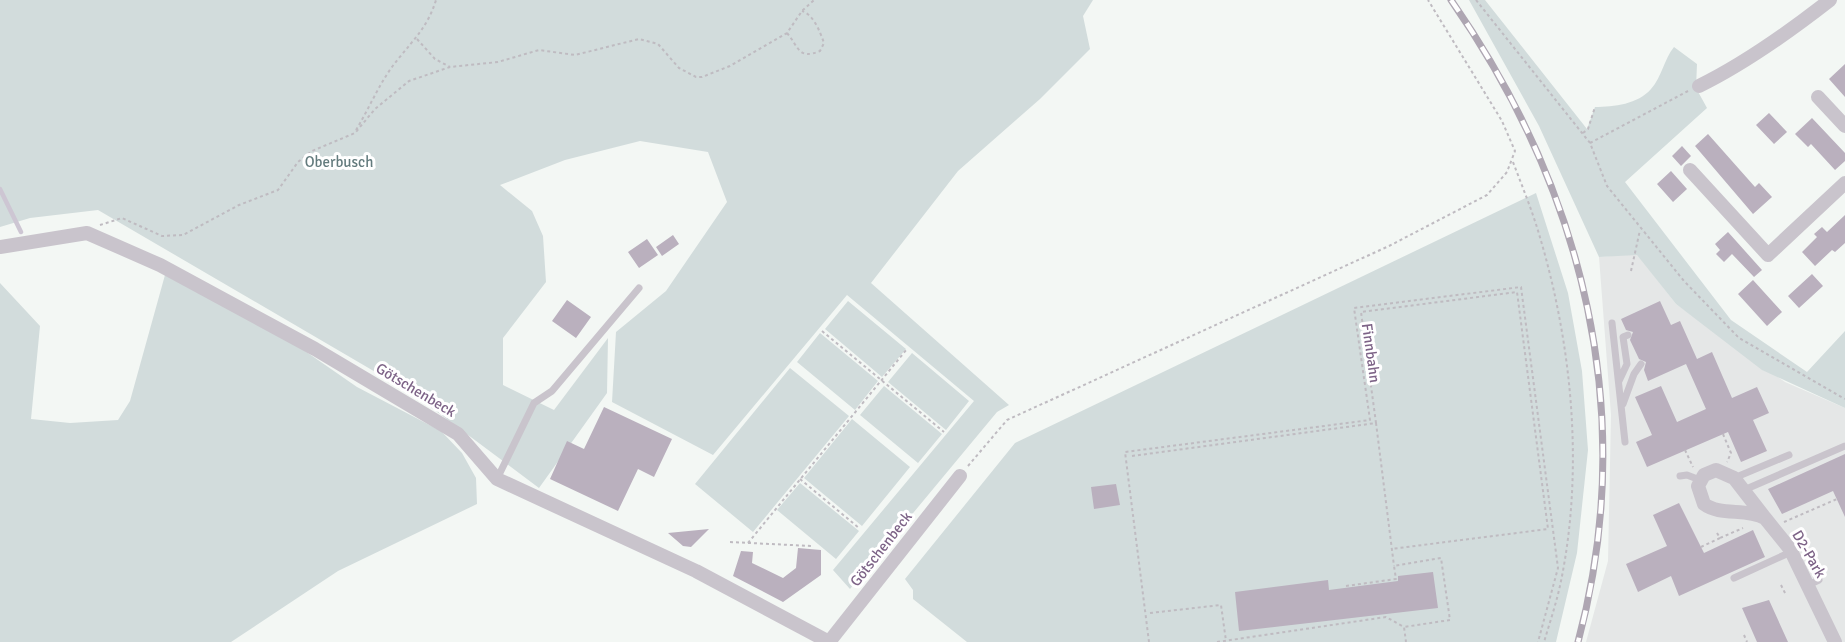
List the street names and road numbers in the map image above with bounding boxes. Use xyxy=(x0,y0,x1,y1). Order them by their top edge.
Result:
street label: Finnbahn xyxy=(1358,322,1384,384)
street label: Götschenbeck xyxy=(373,359,460,421)
street label: Götschenbeck xyxy=(846,508,916,590)
street label: D2-Park xyxy=(1788,527,1830,581)

